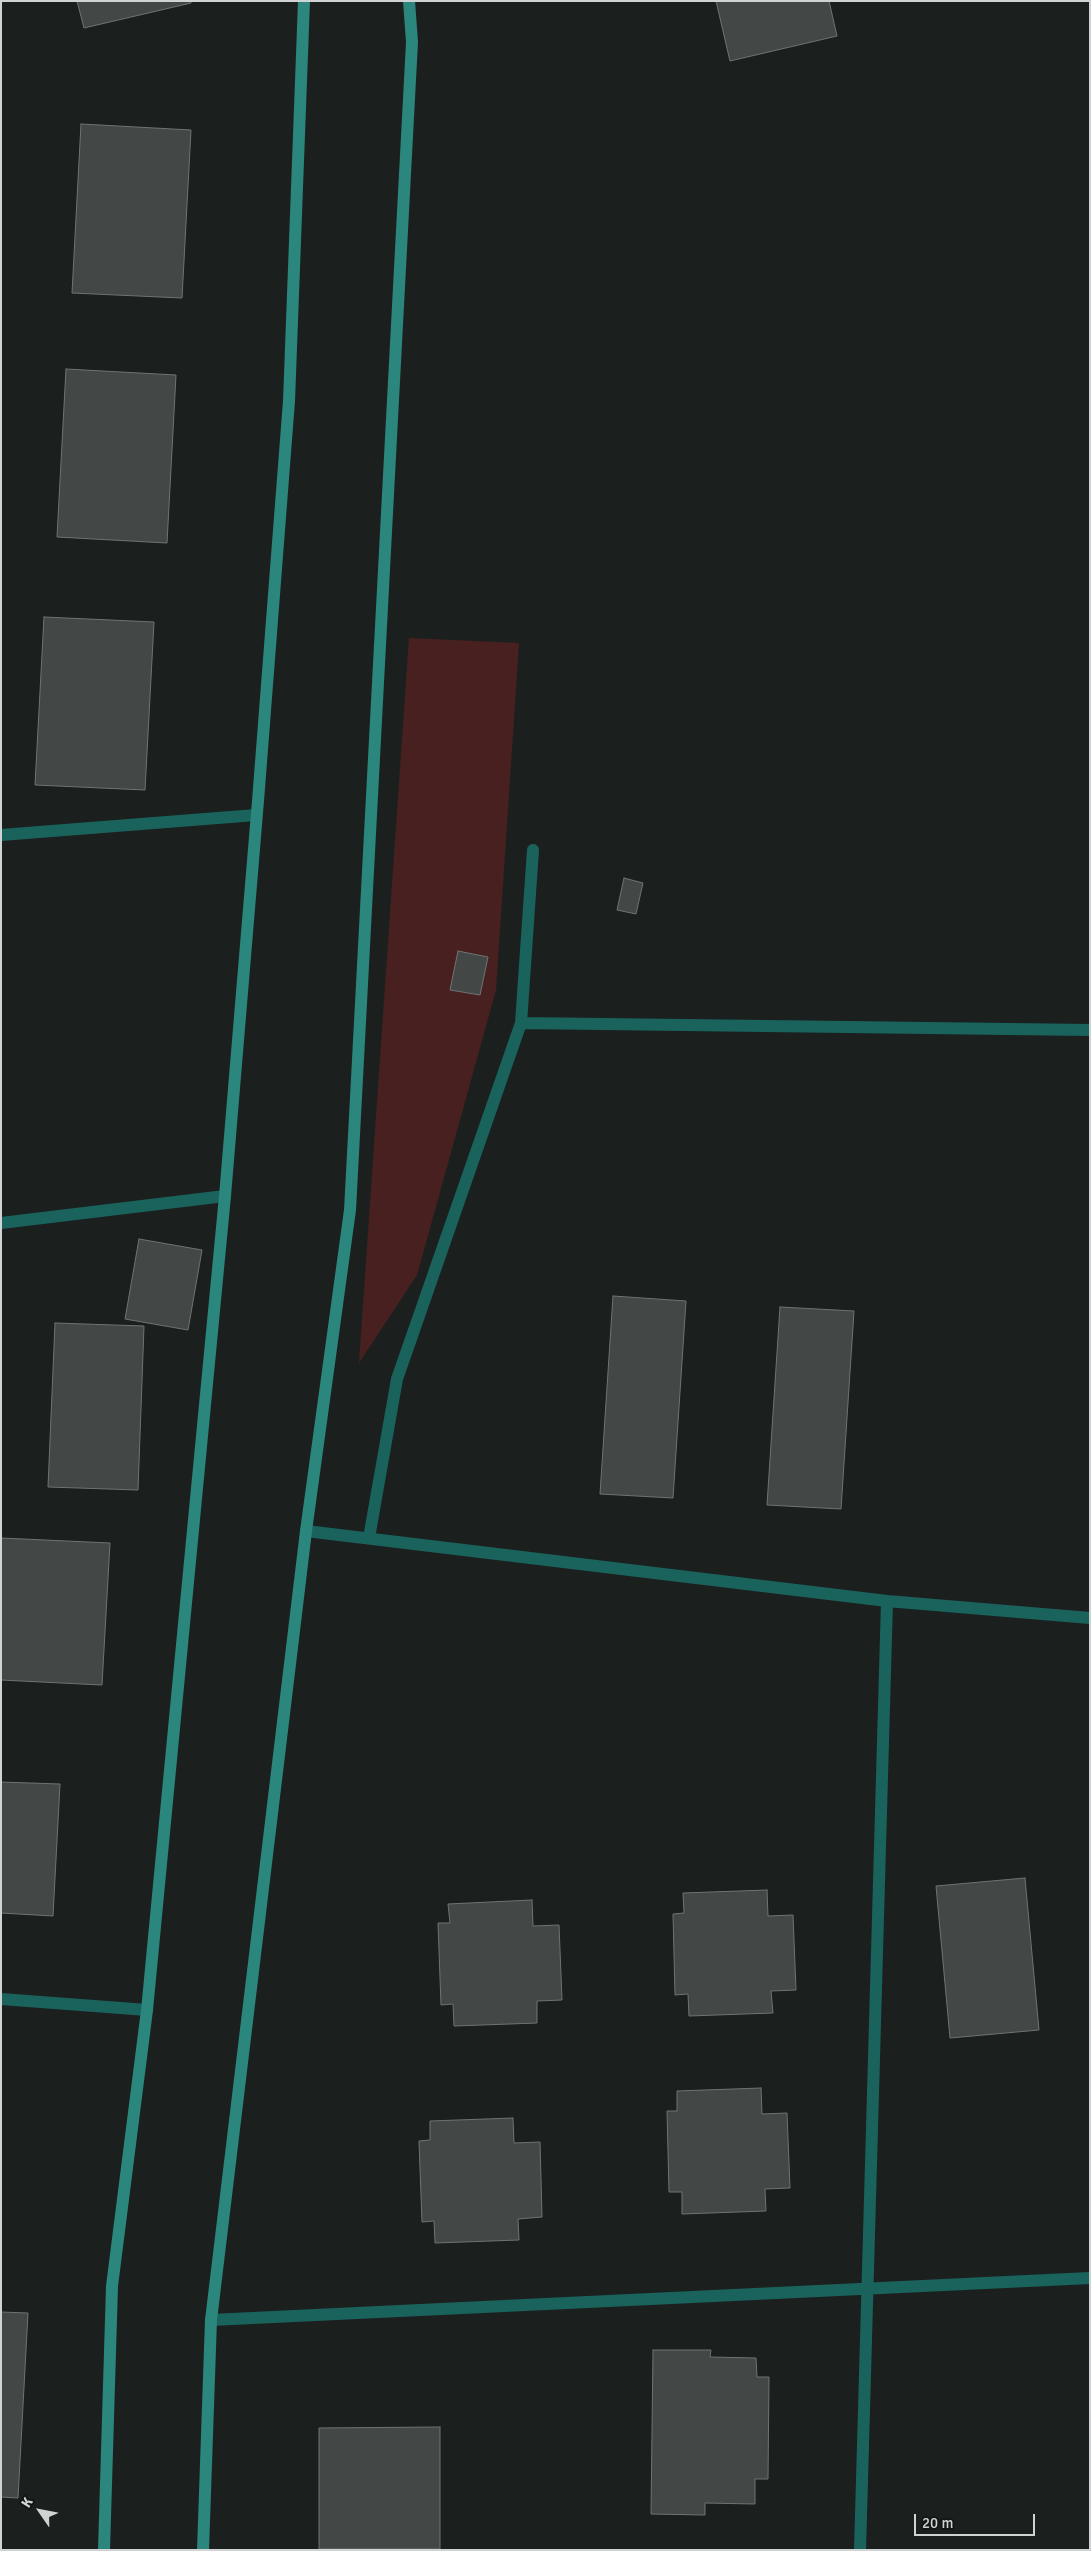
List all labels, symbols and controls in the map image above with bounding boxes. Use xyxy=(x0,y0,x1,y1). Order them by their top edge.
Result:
north arrow xyxy=(15,2486,65,2536)
text: K xyxy=(18,2494,36,2511)
scale bar xyxy=(916,2504,1037,2536)
text: 20 m xyxy=(922,2514,953,2532)

